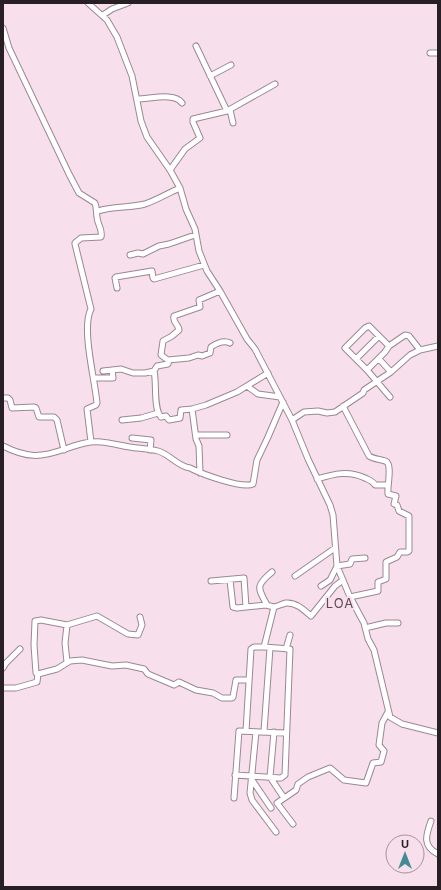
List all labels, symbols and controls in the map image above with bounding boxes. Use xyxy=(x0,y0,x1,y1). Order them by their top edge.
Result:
district label: LOA xyxy=(326,595,354,611)
north arrow xyxy=(385,834,425,874)
text: U xyxy=(401,837,409,851)

